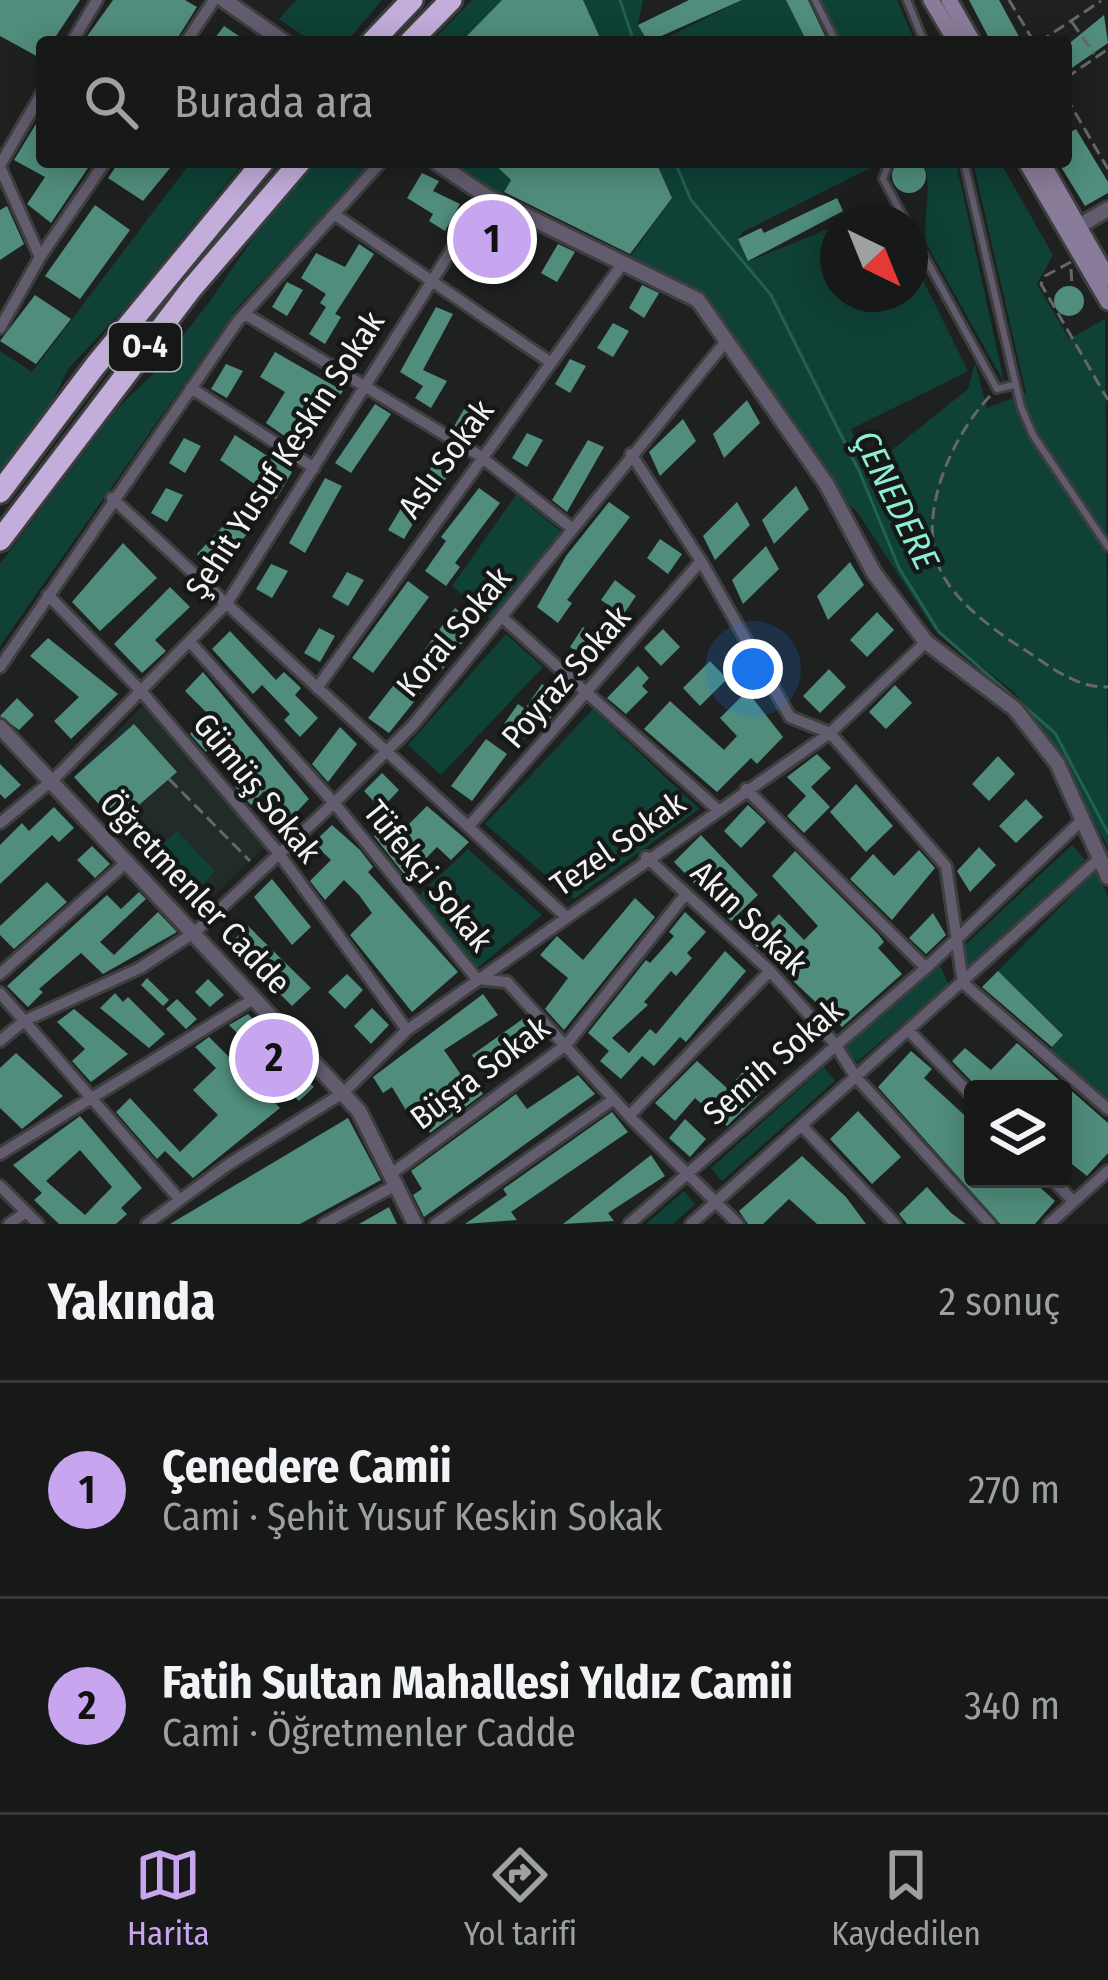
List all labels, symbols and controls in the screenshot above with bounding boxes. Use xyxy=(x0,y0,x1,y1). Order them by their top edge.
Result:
search box xyxy=(36,36,1072,168)
icon: search xyxy=(78,69,144,135)
text: Burada ara xyxy=(174,75,374,129)
pin: 1 xyxy=(453,194,531,284)
north arrow xyxy=(820,204,928,312)
street label: Şehit Yusuf Keskin Sokak xyxy=(177,303,393,606)
road number: O-4 xyxy=(109,323,181,371)
street label: Aslı Sokak xyxy=(390,392,503,526)
water label: ÇENEDERE xyxy=(844,423,949,577)
street label: Koral Sokak xyxy=(388,558,520,705)
street label: Poyraz Sokak xyxy=(493,597,639,756)
your location xyxy=(723,639,783,699)
street label: Gümüş Sokak xyxy=(185,705,330,871)
street label: Tezel Sokak xyxy=(543,783,694,905)
street label: Öğretmenler Cadde xyxy=(91,784,299,1002)
street label: Tüfekçi Sokak xyxy=(355,792,501,960)
street label: Akın Sokak xyxy=(682,853,816,984)
street label: Semih Sokak xyxy=(695,990,851,1133)
street label: Büşra Sokak xyxy=(402,1007,558,1138)
pin: 2 xyxy=(235,1013,313,1103)
map controls xyxy=(964,1080,1072,1188)
button: layers xyxy=(964,1080,1072,1188)
text: Yakında xyxy=(48,1271,216,1333)
text: 2 sonuç xyxy=(939,1279,1060,1325)
text: Çenedere Camii xyxy=(162,1440,452,1494)
text: 1 xyxy=(79,1467,95,1513)
text: 270 m xyxy=(968,1467,1060,1513)
text: Cami · Şehit Yusuf Keskin Sokak xyxy=(162,1494,662,1540)
text: Fatih Sultan Mahallesi Yıldız Camii xyxy=(162,1656,793,1710)
text: 2 xyxy=(78,1683,96,1729)
text: 340 m xyxy=(964,1683,1060,1729)
text: Cami · Öğretmenler Cadde xyxy=(162,1710,576,1756)
tab: Harita xyxy=(127,1842,210,1954)
tab: Yol tarifi xyxy=(464,1842,577,1954)
tab: Kaydedilen xyxy=(831,1842,981,1954)

